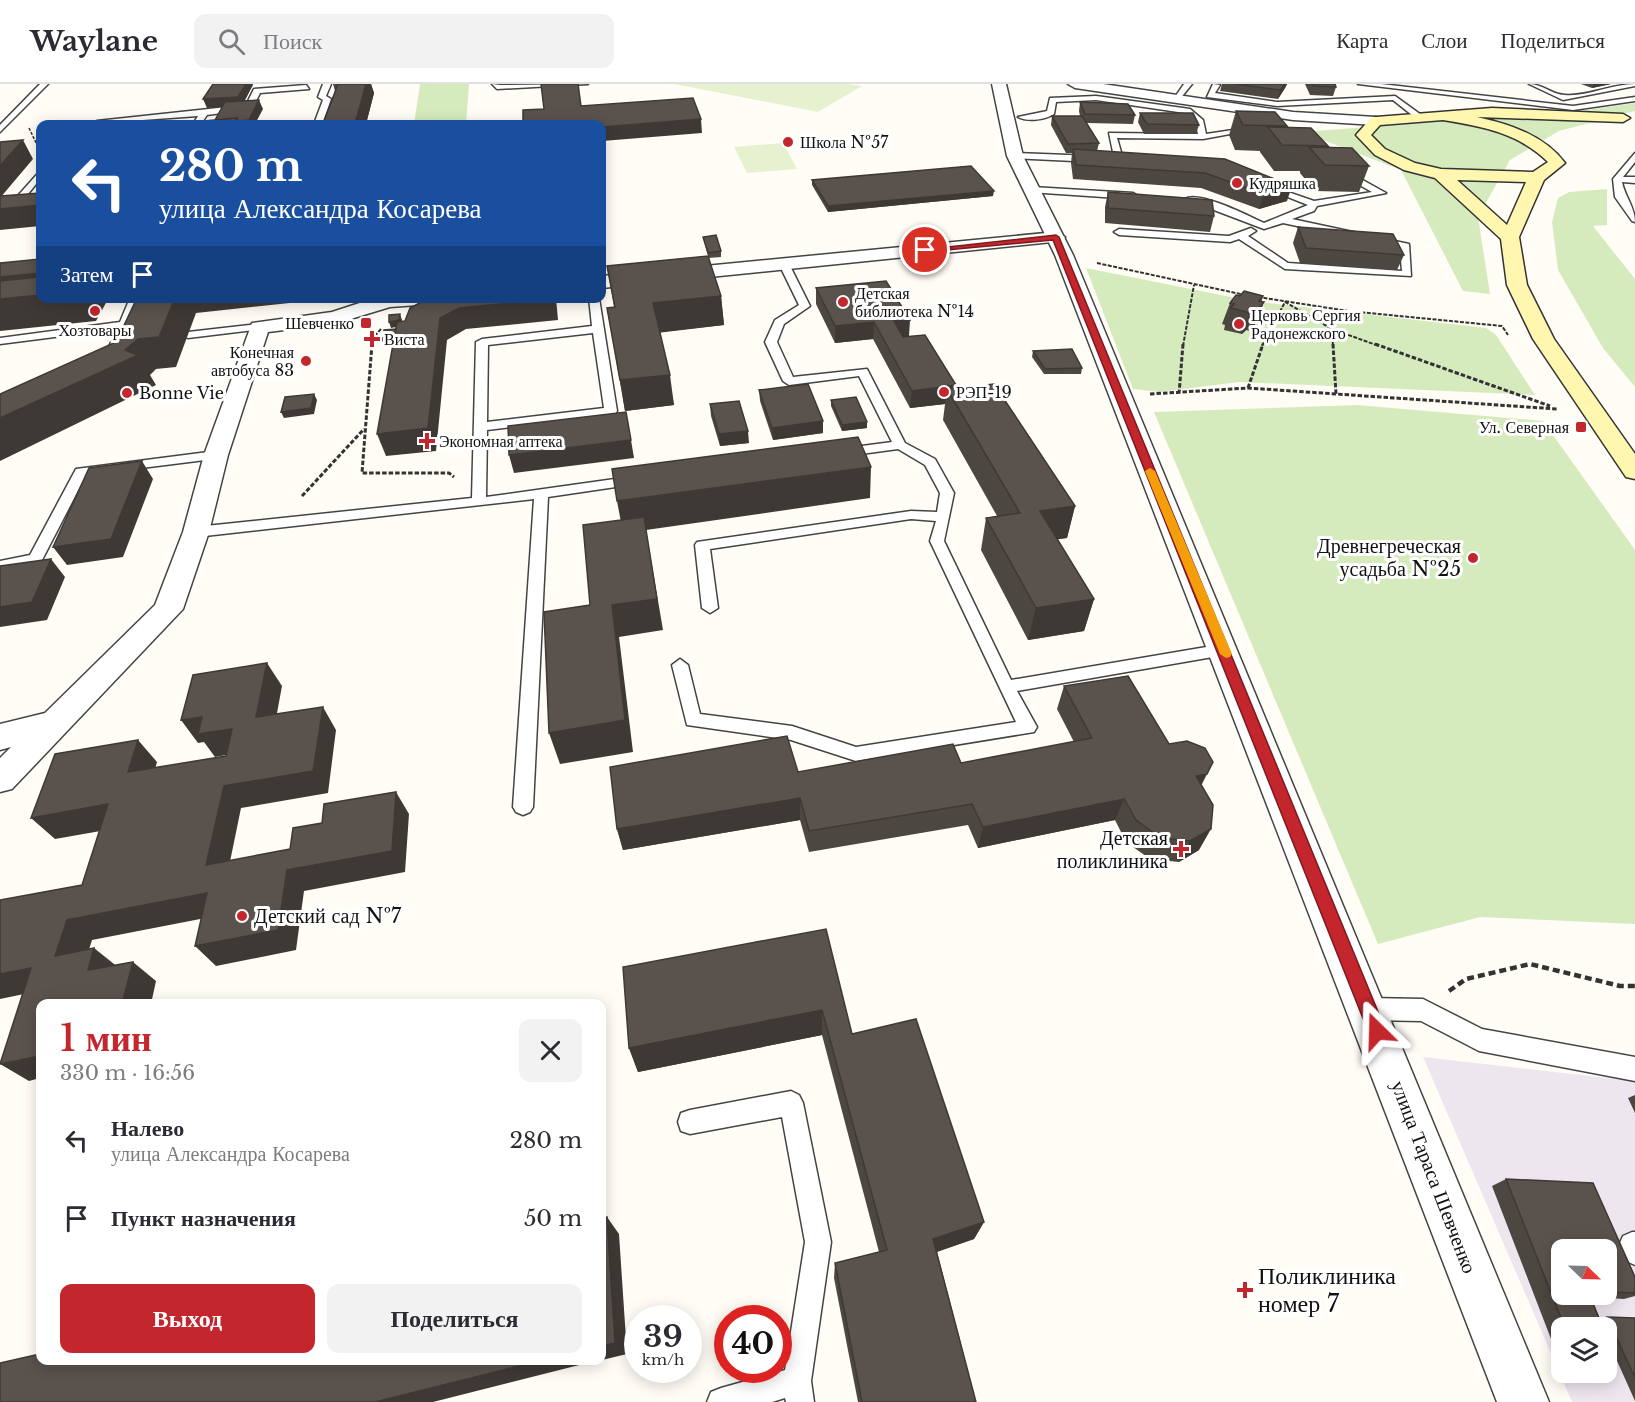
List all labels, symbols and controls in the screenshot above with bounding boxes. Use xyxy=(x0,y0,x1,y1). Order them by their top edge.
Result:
search box xyxy=(194,14,614,68)
text: Waylane xyxy=(30,24,158,59)
icon: search xyxy=(215,25,248,58)
text: Поиск xyxy=(263,28,322,55)
text: Карта xyxy=(1336,28,1388,54)
text: Слои xyxy=(1421,28,1467,54)
text: Поделиться xyxy=(1500,28,1605,54)
place label: Школа №57 xyxy=(800,132,889,152)
marker: Школа №57 xyxy=(781,135,795,149)
text: 280 m xyxy=(159,140,302,192)
icon: left xyxy=(60,144,138,222)
place label: Кудряшка xyxy=(1249,173,1316,193)
marker: Кудряшка xyxy=(1230,176,1244,190)
text: улица Александра Косарева xyxy=(159,192,482,225)
pin xyxy=(899,224,950,275)
icon: arrive xyxy=(908,233,941,266)
icon: arrive xyxy=(126,258,159,291)
text: Затем xyxy=(60,261,114,288)
place label: Детская библиотека №14 xyxy=(855,283,974,321)
marker: Детская библиотека №14 xyxy=(836,295,850,309)
marker: Хозтовары xyxy=(88,304,102,318)
place label: Церковь Сергия Радонежского xyxy=(1251,305,1361,343)
place label: Шевченко xyxy=(285,313,354,333)
marker: Шевченко xyxy=(359,316,373,330)
marker: Церковь Сергия Радонежского xyxy=(1232,317,1246,331)
place label: Хозтовары xyxy=(59,320,132,340)
place label: Виста xyxy=(384,329,425,349)
marker: Виста xyxy=(365,332,379,346)
place label: Конечная автобуса 83 xyxy=(211,342,295,380)
marker: Конечная автобуса 83 xyxy=(299,354,313,368)
place label: РЭП-19 xyxy=(956,382,1012,402)
place label: Bonne Vie xyxy=(139,383,224,403)
marker: РЭП-19 xyxy=(937,385,951,399)
marker: Bonne Vie xyxy=(120,386,134,400)
place label: Ул. Северная xyxy=(1479,417,1570,437)
marker: Ул. Северная xyxy=(1574,420,1588,434)
place label: Экономная аптека xyxy=(439,431,563,451)
marker: Экономная аптека xyxy=(420,434,434,448)
place label: Древнегреческая усадьба №25 xyxy=(1317,534,1461,581)
marker: Древнегреческая усадьба №25 xyxy=(1466,551,1480,565)
place label: Детская поликлиника xyxy=(1057,826,1168,873)
marker: Детская поликлиника xyxy=(1172,840,1190,858)
place label: Детский сад №7 xyxy=(254,904,402,928)
marker: Детский сад №7 xyxy=(235,909,249,923)
position arrow xyxy=(1345,999,1409,1063)
text: 1 мин xyxy=(60,1016,152,1061)
button: close xyxy=(519,1019,582,1082)
text: 330 m · 16:56 xyxy=(60,1061,195,1085)
street label: улица Тараса Шевченко xyxy=(1386,1077,1482,1277)
text: Налево xyxy=(111,1115,184,1142)
icon: left xyxy=(60,1124,93,1157)
text: 280 m xyxy=(509,1127,582,1154)
text: улица Александра Косарева xyxy=(111,1142,350,1166)
icon: arrive xyxy=(60,1202,93,1235)
text: Пункт назначения xyxy=(111,1205,296,1232)
text: 50 m xyxy=(524,1205,582,1232)
north arrow xyxy=(1551,1239,1617,1305)
map controls xyxy=(1551,1239,1617,1383)
place label: Поликлиника номер 7 xyxy=(1258,1261,1396,1318)
marker: Поликлиника номер 7 xyxy=(1236,1281,1254,1299)
button: Выход xyxy=(60,1284,315,1353)
button: Поделиться xyxy=(327,1284,582,1353)
speed limit sign: 40 xyxy=(714,1305,792,1383)
button: layers xyxy=(1551,1317,1617,1383)
text: 39 xyxy=(643,1318,683,1355)
text: km/h xyxy=(642,1350,684,1369)

